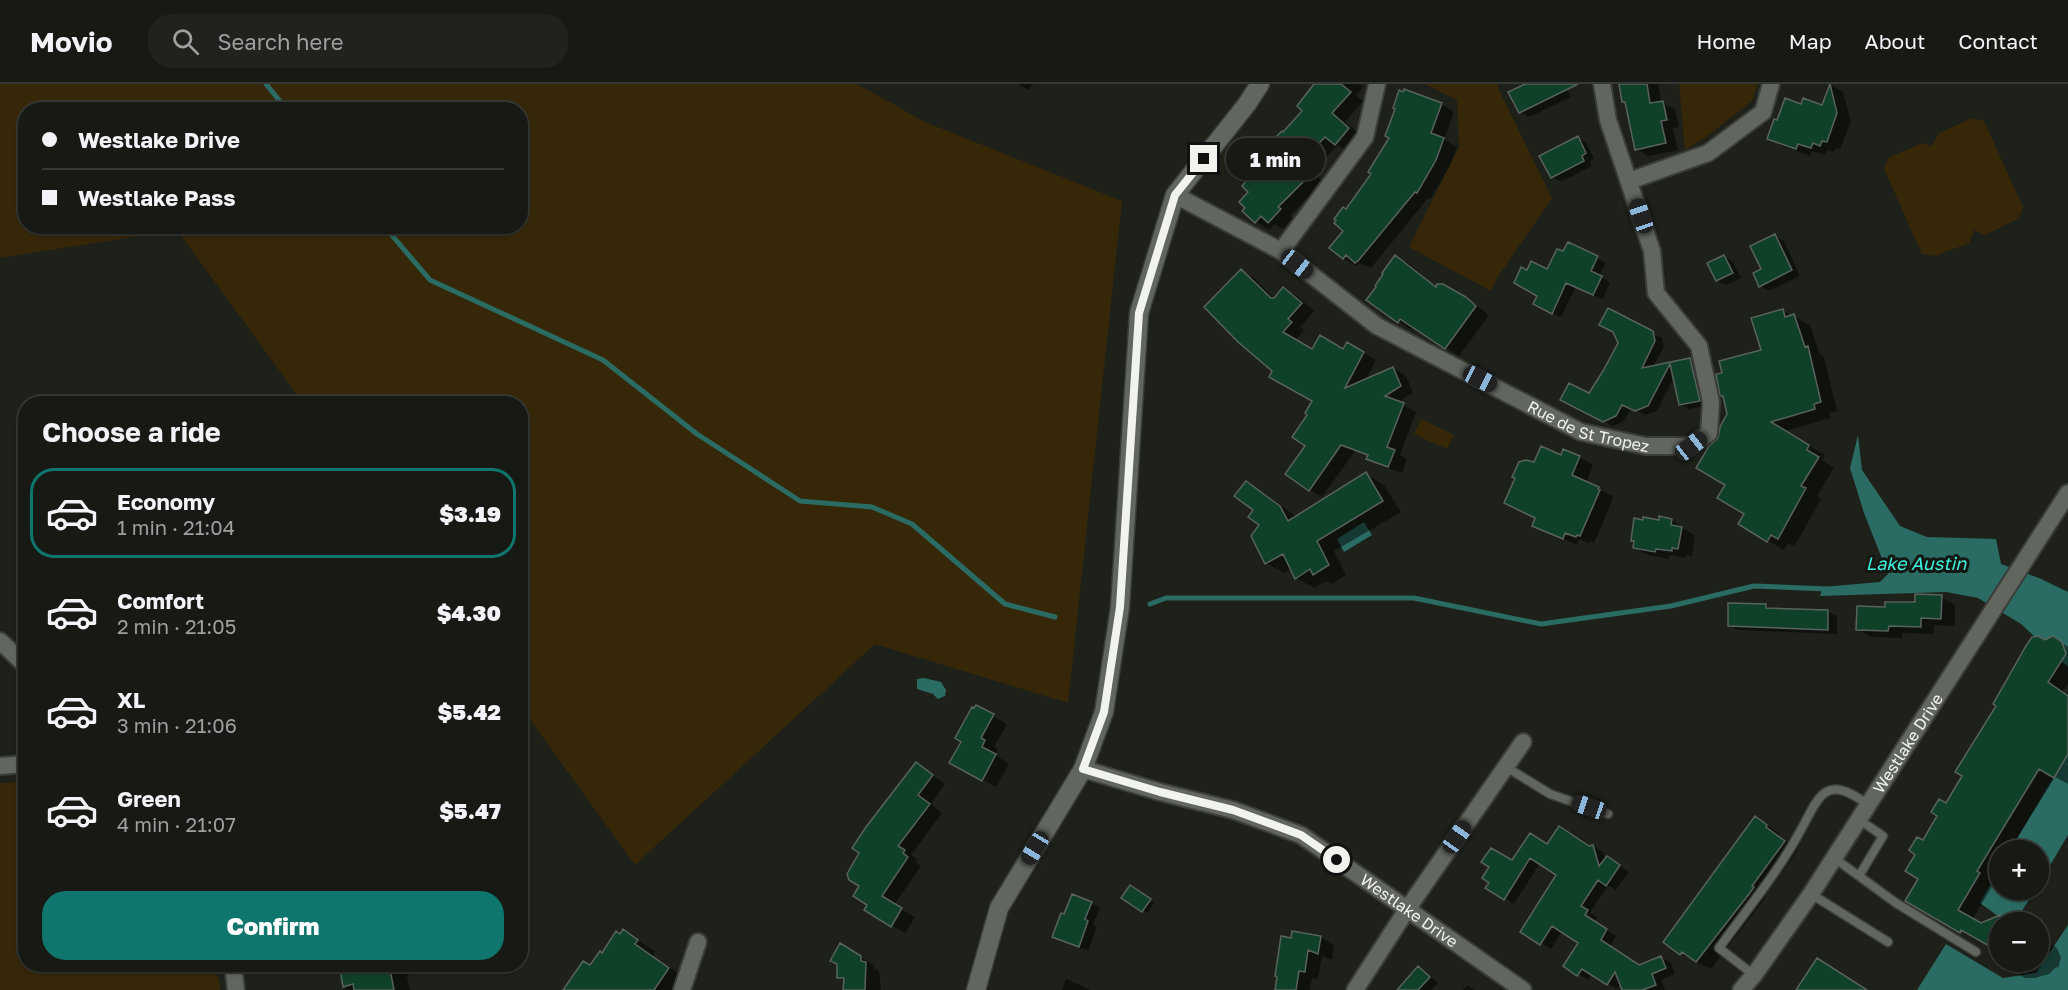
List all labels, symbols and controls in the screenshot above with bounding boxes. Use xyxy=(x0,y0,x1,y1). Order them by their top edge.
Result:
search box xyxy=(148,14,568,68)
text: Movio xyxy=(30,25,112,58)
icon: search xyxy=(169,25,202,58)
text: Search here xyxy=(217,28,344,55)
text: Home xyxy=(1696,28,1756,54)
text: Map xyxy=(1789,28,1832,54)
text: About xyxy=(1865,28,1925,54)
text: Contact xyxy=(1958,28,2038,54)
text: Westlake Drive xyxy=(78,126,240,153)
callout: 1 min xyxy=(1225,138,1324,180)
route end xyxy=(1190,145,1217,172)
text: 1 min xyxy=(1250,147,1301,171)
text: Westlake Pass xyxy=(78,184,236,211)
car xyxy=(1627,196,1655,236)
car xyxy=(1277,246,1317,282)
car xyxy=(1460,363,1500,395)
street label: Rue de St Tropez xyxy=(1524,396,1651,456)
text: Choose a ride xyxy=(42,416,221,448)
car xyxy=(1671,428,1711,464)
icon: car xyxy=(45,486,99,540)
text: Economy xyxy=(117,488,215,515)
text: $3.19 xyxy=(439,500,501,527)
text: 1 min · 21:04 xyxy=(117,515,235,539)
water label: Lake Austin xyxy=(1866,552,1967,574)
icon: car xyxy=(45,585,99,639)
text: Comfort xyxy=(117,587,204,614)
text: $4.30 xyxy=(437,599,501,626)
text: 2 min · 21:05 xyxy=(117,614,236,638)
icon: car xyxy=(45,684,99,738)
text: XL xyxy=(117,686,145,713)
street label: Westlake Drive xyxy=(1868,689,1947,797)
text: $5.42 xyxy=(438,698,501,725)
text: 3 min · 21:06 xyxy=(117,713,237,737)
icon: car xyxy=(45,783,99,837)
text: Green xyxy=(117,785,181,812)
car xyxy=(1569,793,1609,821)
text: $5.47 xyxy=(439,797,501,824)
text: 4 min · 21:07 xyxy=(117,812,236,836)
car xyxy=(1439,817,1475,857)
car xyxy=(1018,828,1052,868)
map controls xyxy=(1989,840,2049,972)
button: + xyxy=(1989,840,2049,900)
route start xyxy=(1323,846,1350,873)
street label: Westlake Drive xyxy=(1356,870,1462,952)
button: Confirm xyxy=(42,891,504,960)
button: − xyxy=(1989,912,2049,972)

